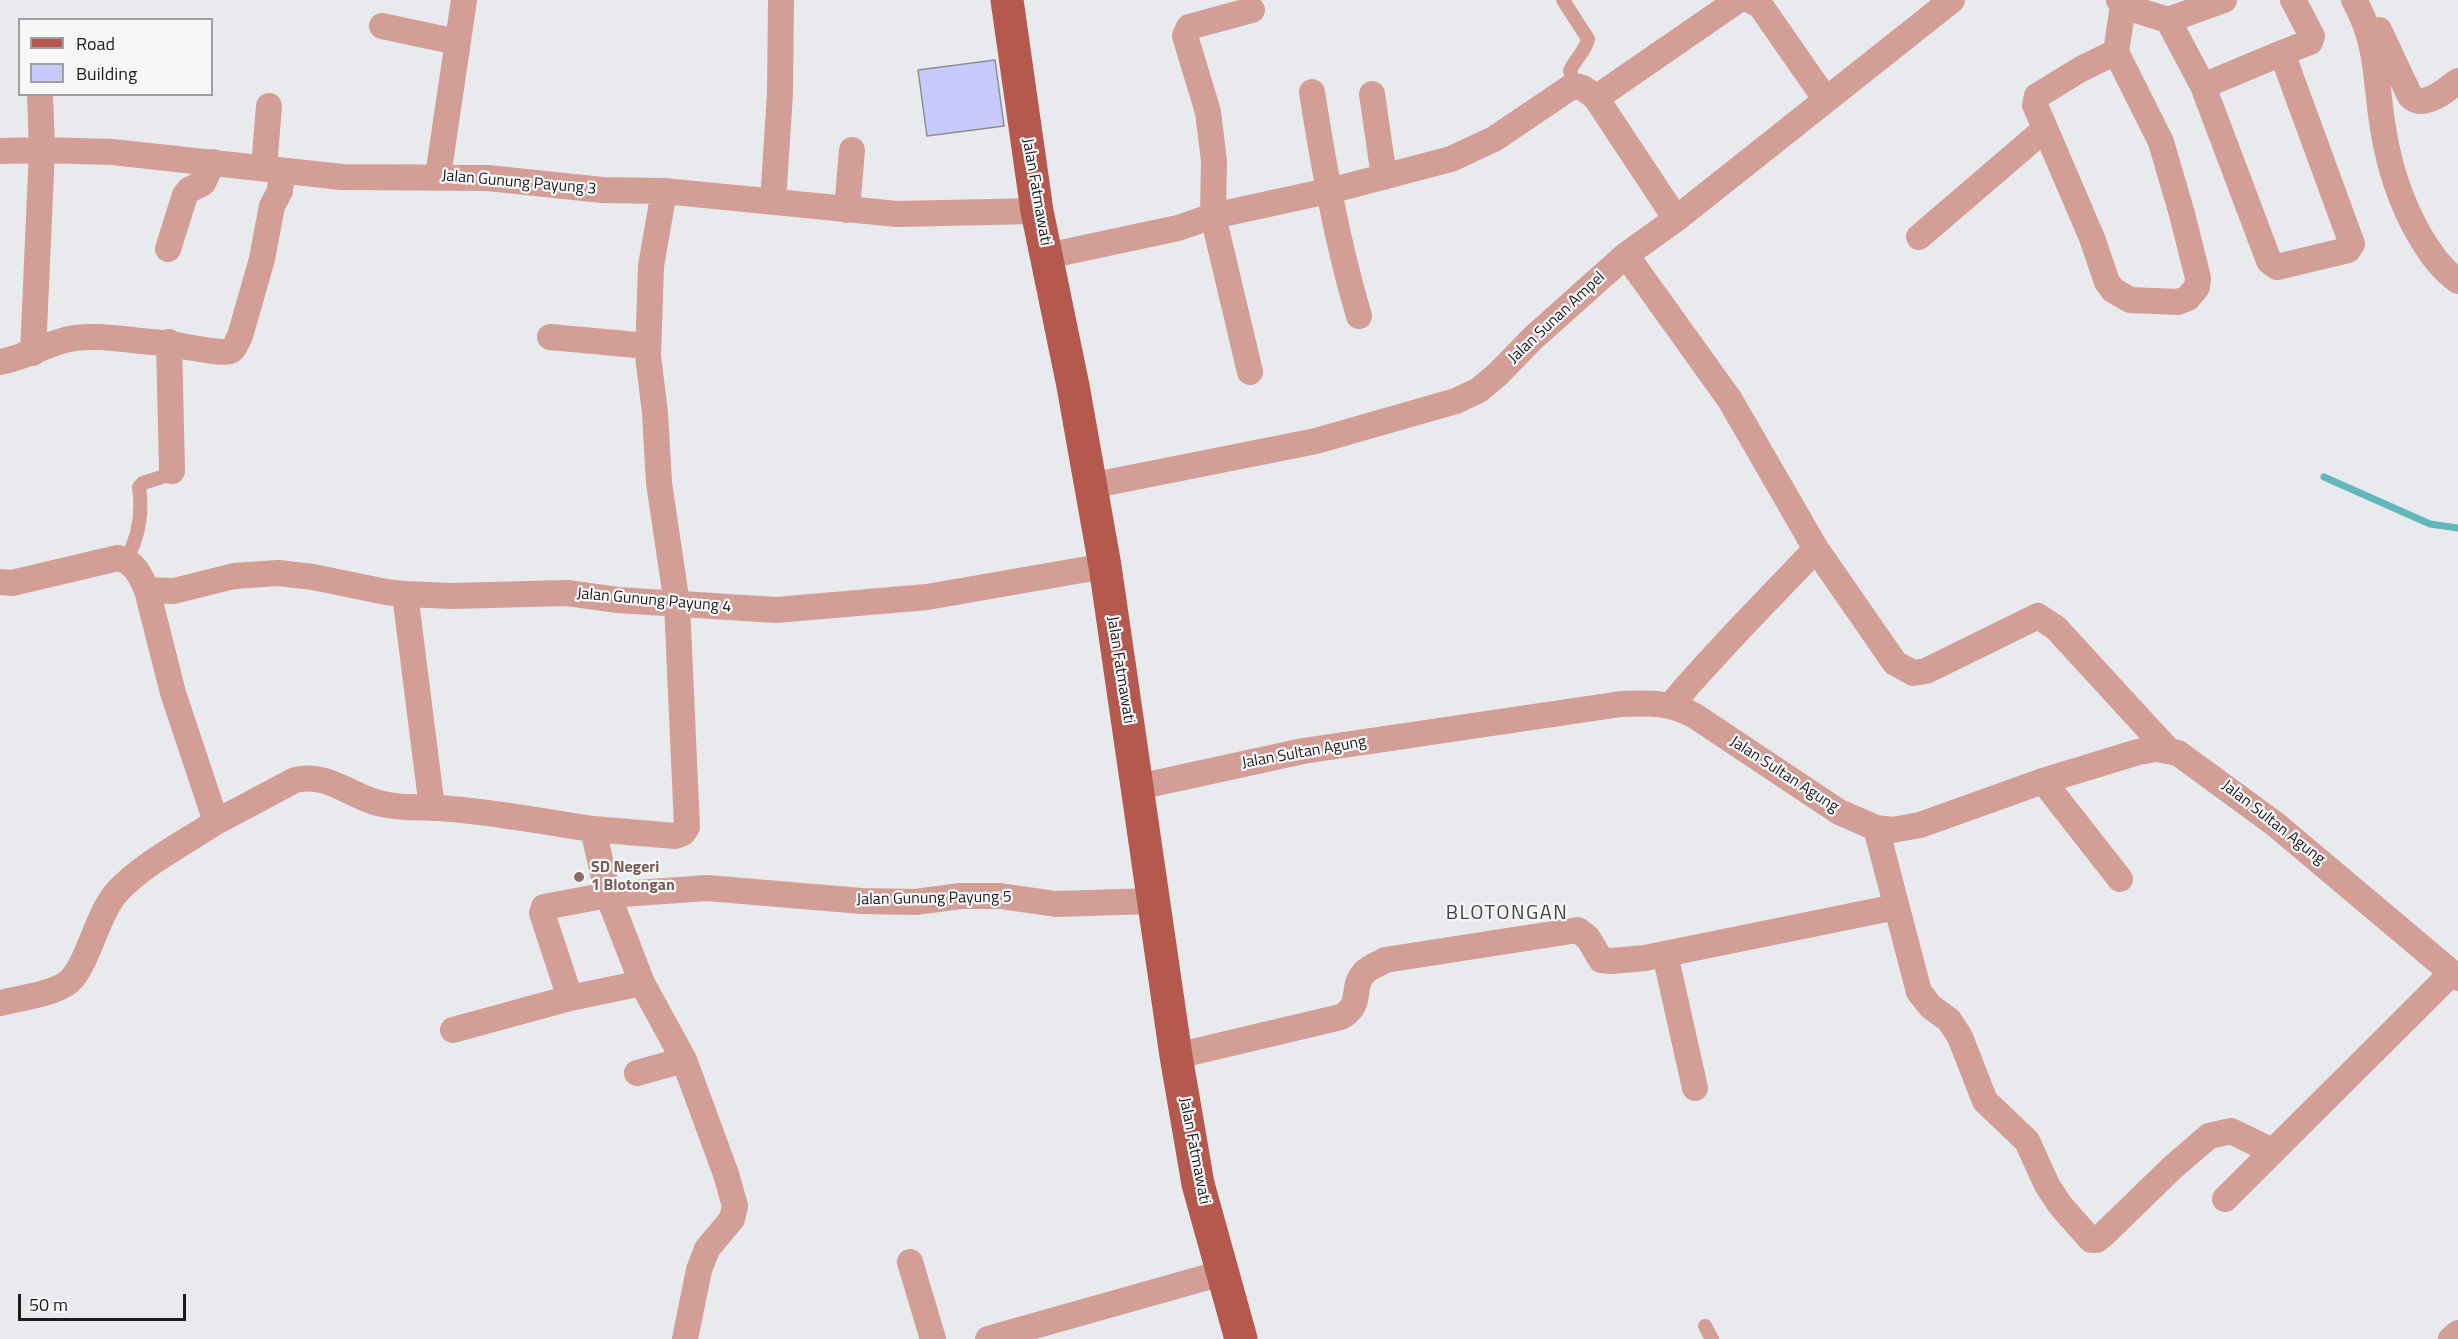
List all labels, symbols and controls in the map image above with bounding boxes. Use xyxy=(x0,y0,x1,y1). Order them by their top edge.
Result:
legend xyxy=(18,18,213,96)
text: Road xyxy=(76,30,115,57)
text: Building xyxy=(76,60,137,87)
street label: Jalan Fatmawati xyxy=(1017,137,1055,247)
street label: Jalan Gunung Payung 3 xyxy=(441,167,597,199)
street label: Jalan Sunan Ampel xyxy=(1505,268,1609,368)
street label: Jalan Gunung Payung 4 xyxy=(576,585,732,617)
street label: Jalan Fatmawati xyxy=(1102,615,1138,725)
street label: Jalan Sultan Agung xyxy=(1240,733,1368,773)
street label: Jalan Sultan Agung xyxy=(1726,733,1842,817)
street label: Jalan Sultan Agung xyxy=(2217,777,2329,869)
place label: SD Negeri 1 Blotongan xyxy=(591,858,675,896)
marker: SD Negeri 1 Blotongan xyxy=(572,870,586,884)
street label: Jalan Gunung Payung 5 xyxy=(856,888,1012,910)
district label: BLOTONGAN xyxy=(1446,902,1568,926)
street label: Jalan Fatmawati xyxy=(1174,1096,1214,1206)
scale bar xyxy=(21,1282,189,1320)
text: 50 m xyxy=(29,1291,68,1318)

